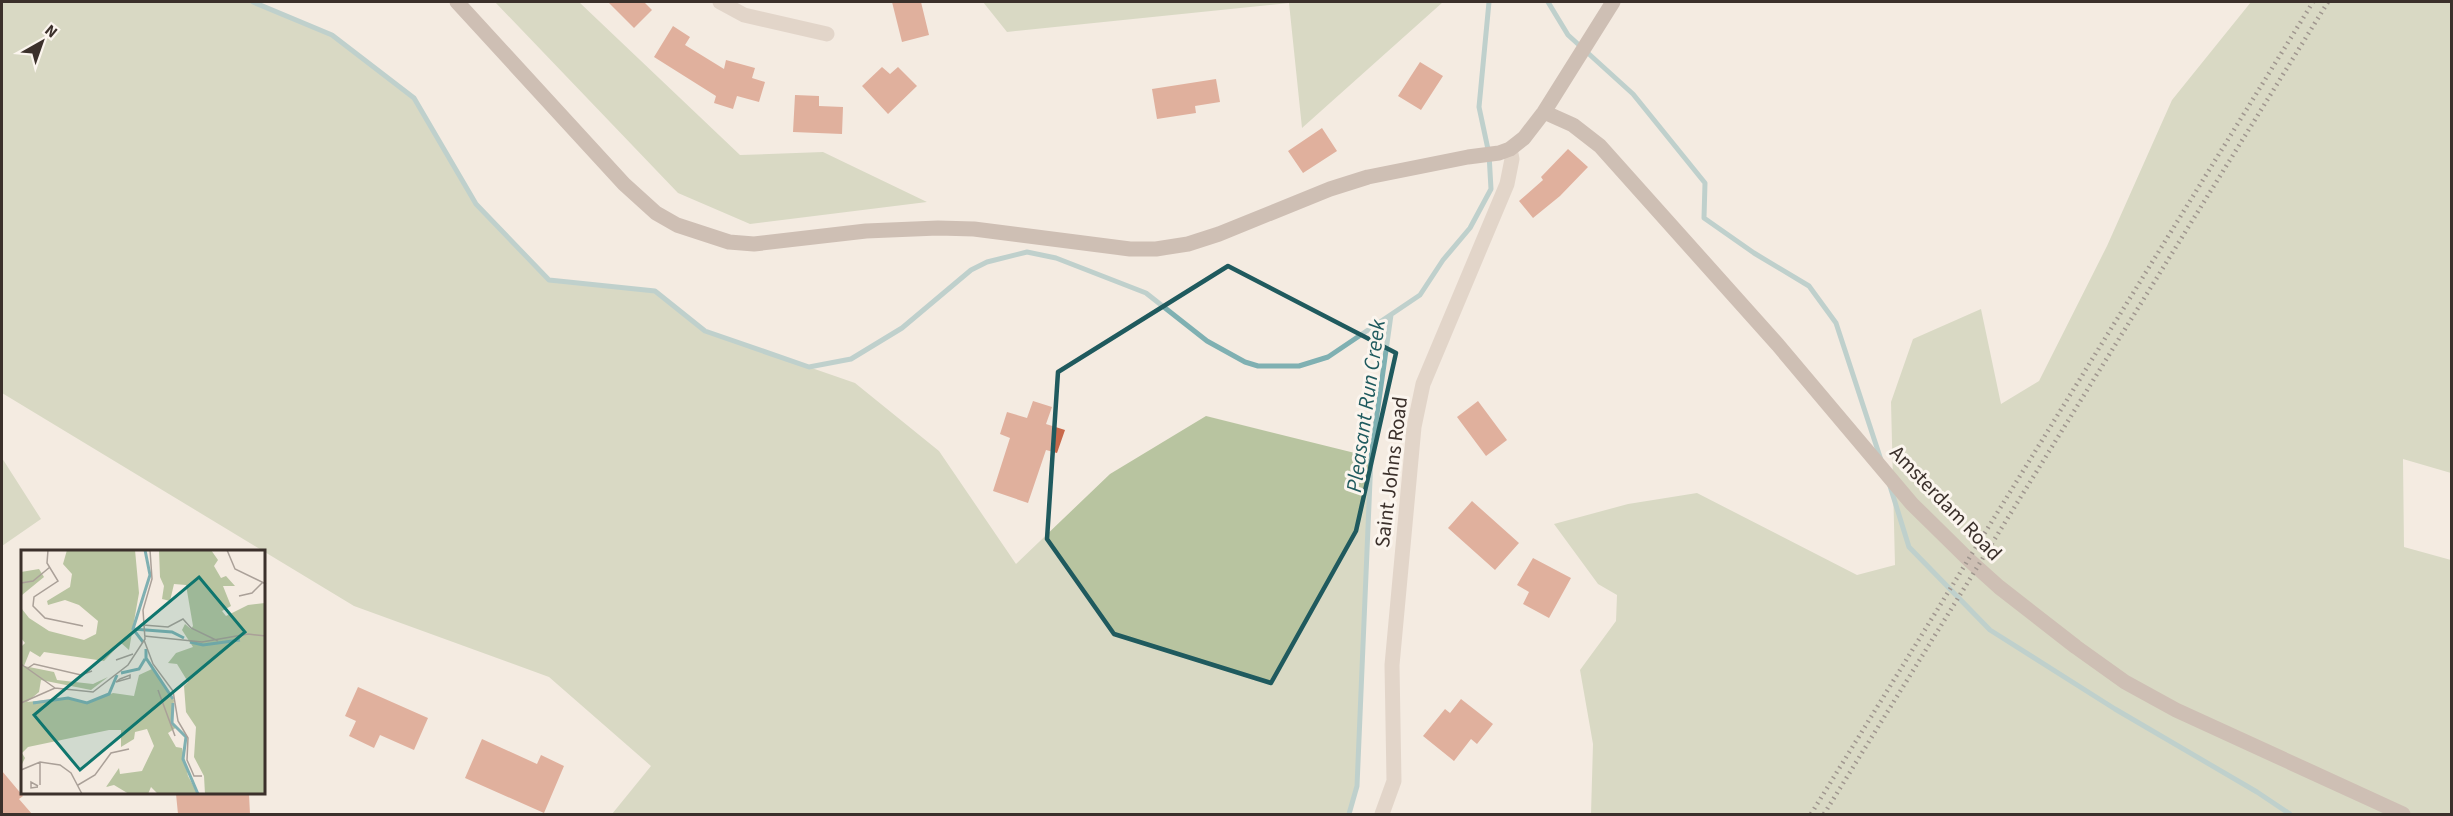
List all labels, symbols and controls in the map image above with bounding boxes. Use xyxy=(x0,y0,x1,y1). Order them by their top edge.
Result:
north arrow xyxy=(12,12,72,72)
text: N xyxy=(40,19,62,43)
water label: Pleasant Run Creek xyxy=(1338,317,1394,495)
street label: Saint Johns Road xyxy=(1367,395,1415,549)
street label: Amsterdam Road xyxy=(1883,438,2009,568)
inset map xyxy=(21,550,266,795)

